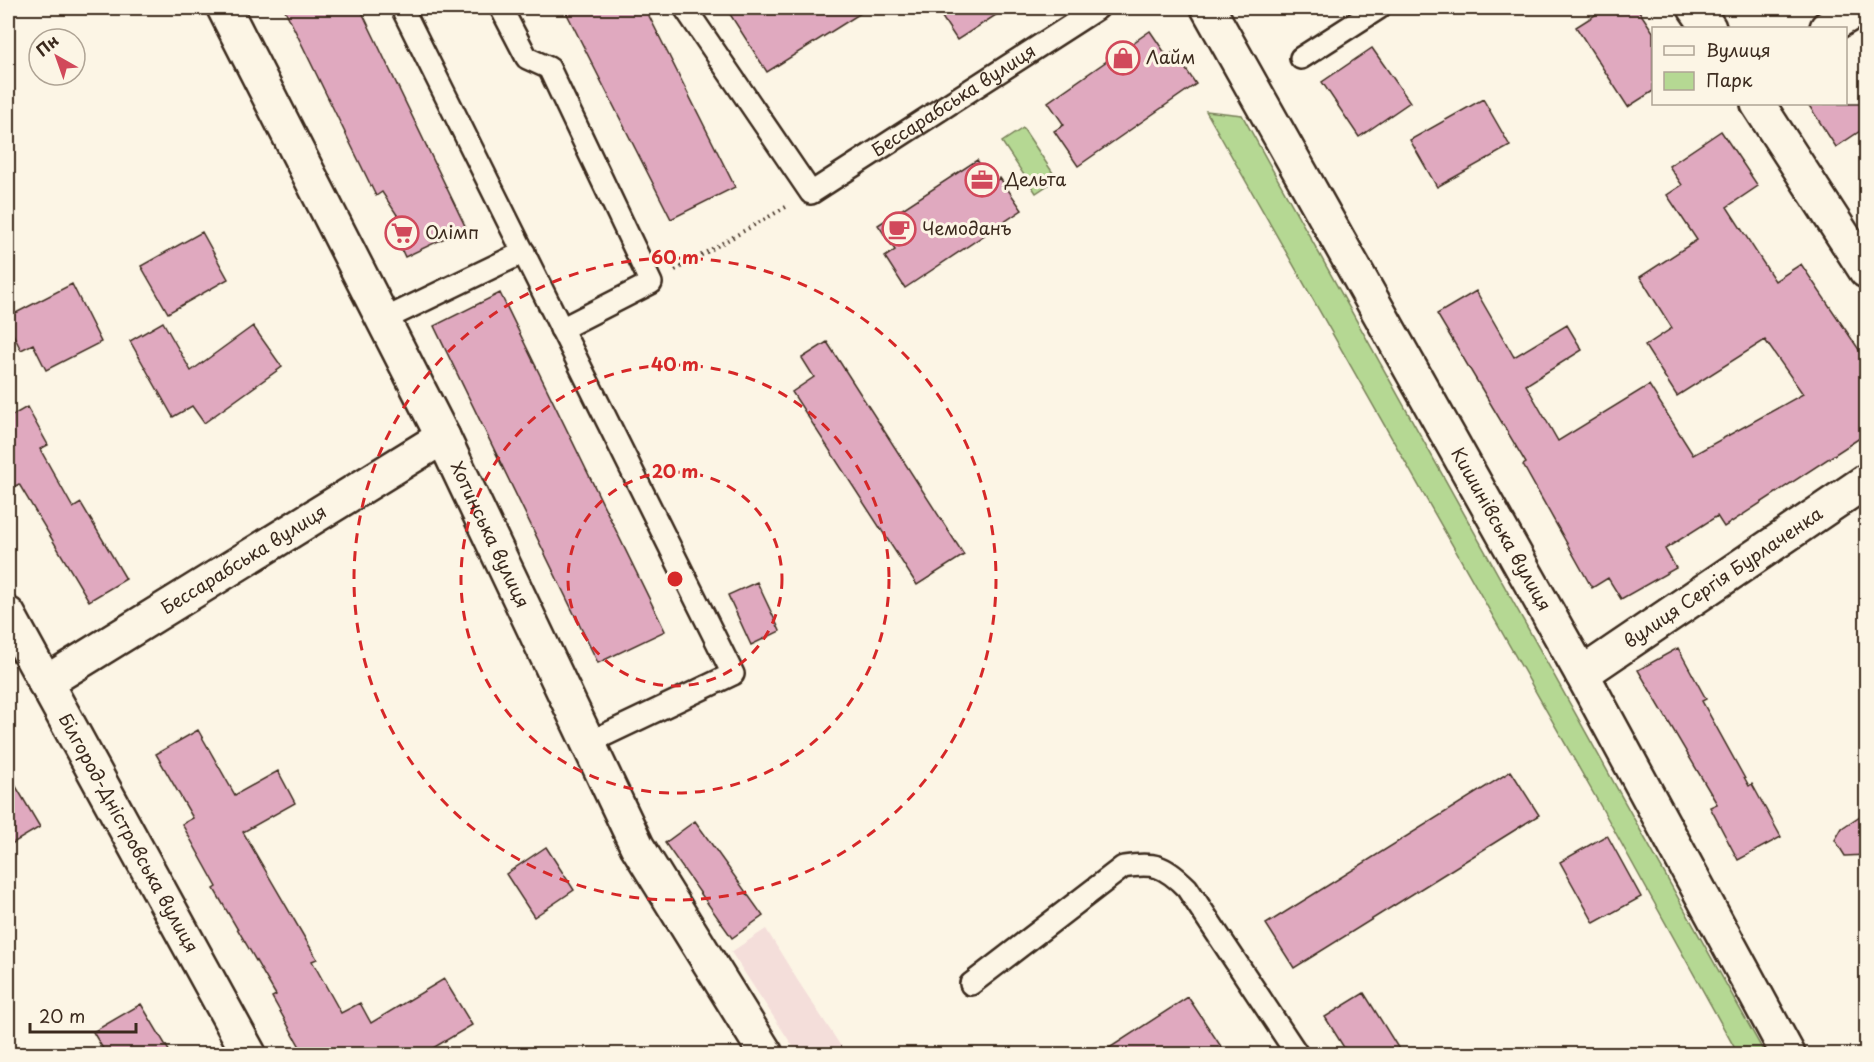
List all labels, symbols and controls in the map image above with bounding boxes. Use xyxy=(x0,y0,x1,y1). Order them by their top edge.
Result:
north arrow xyxy=(27,27,87,87)
legend xyxy=(1652,27,1847,105)
text: Пн xyxy=(30,28,63,61)
text: Вулиця xyxy=(1706,36,1771,63)
street label: Бессарабська вулиця xyxy=(866,37,1041,162)
shop icon: Лайм xyxy=(1105,40,1141,76)
place label: Лайм xyxy=(1146,43,1195,70)
text: Парк xyxy=(1706,66,1753,93)
office icon: Дельта xyxy=(964,162,1000,198)
place label: Дельта xyxy=(1004,165,1066,192)
cafe icon: Чемоданъ xyxy=(881,211,917,247)
place label: Чемоданъ xyxy=(922,214,1012,241)
supermarket icon: Олімп xyxy=(384,215,420,251)
place label: Олімп xyxy=(425,218,479,245)
text: 60 m xyxy=(651,243,699,270)
text: 40 m xyxy=(651,350,699,377)
street label: Кишинівська вулиця xyxy=(1445,442,1559,615)
street label: Хотинська вулиця xyxy=(444,456,537,612)
text: 20 m xyxy=(652,457,698,484)
street label: Бессарабська вулиця xyxy=(155,497,331,620)
street label: вулиця Сергія Бурлаченка xyxy=(1618,499,1828,654)
centre of rings xyxy=(665,569,685,589)
street label: Білгород-Дністровська вулиця xyxy=(53,708,206,957)
scale bar xyxy=(30,996,136,1034)
text: 20 m xyxy=(39,1002,85,1029)

